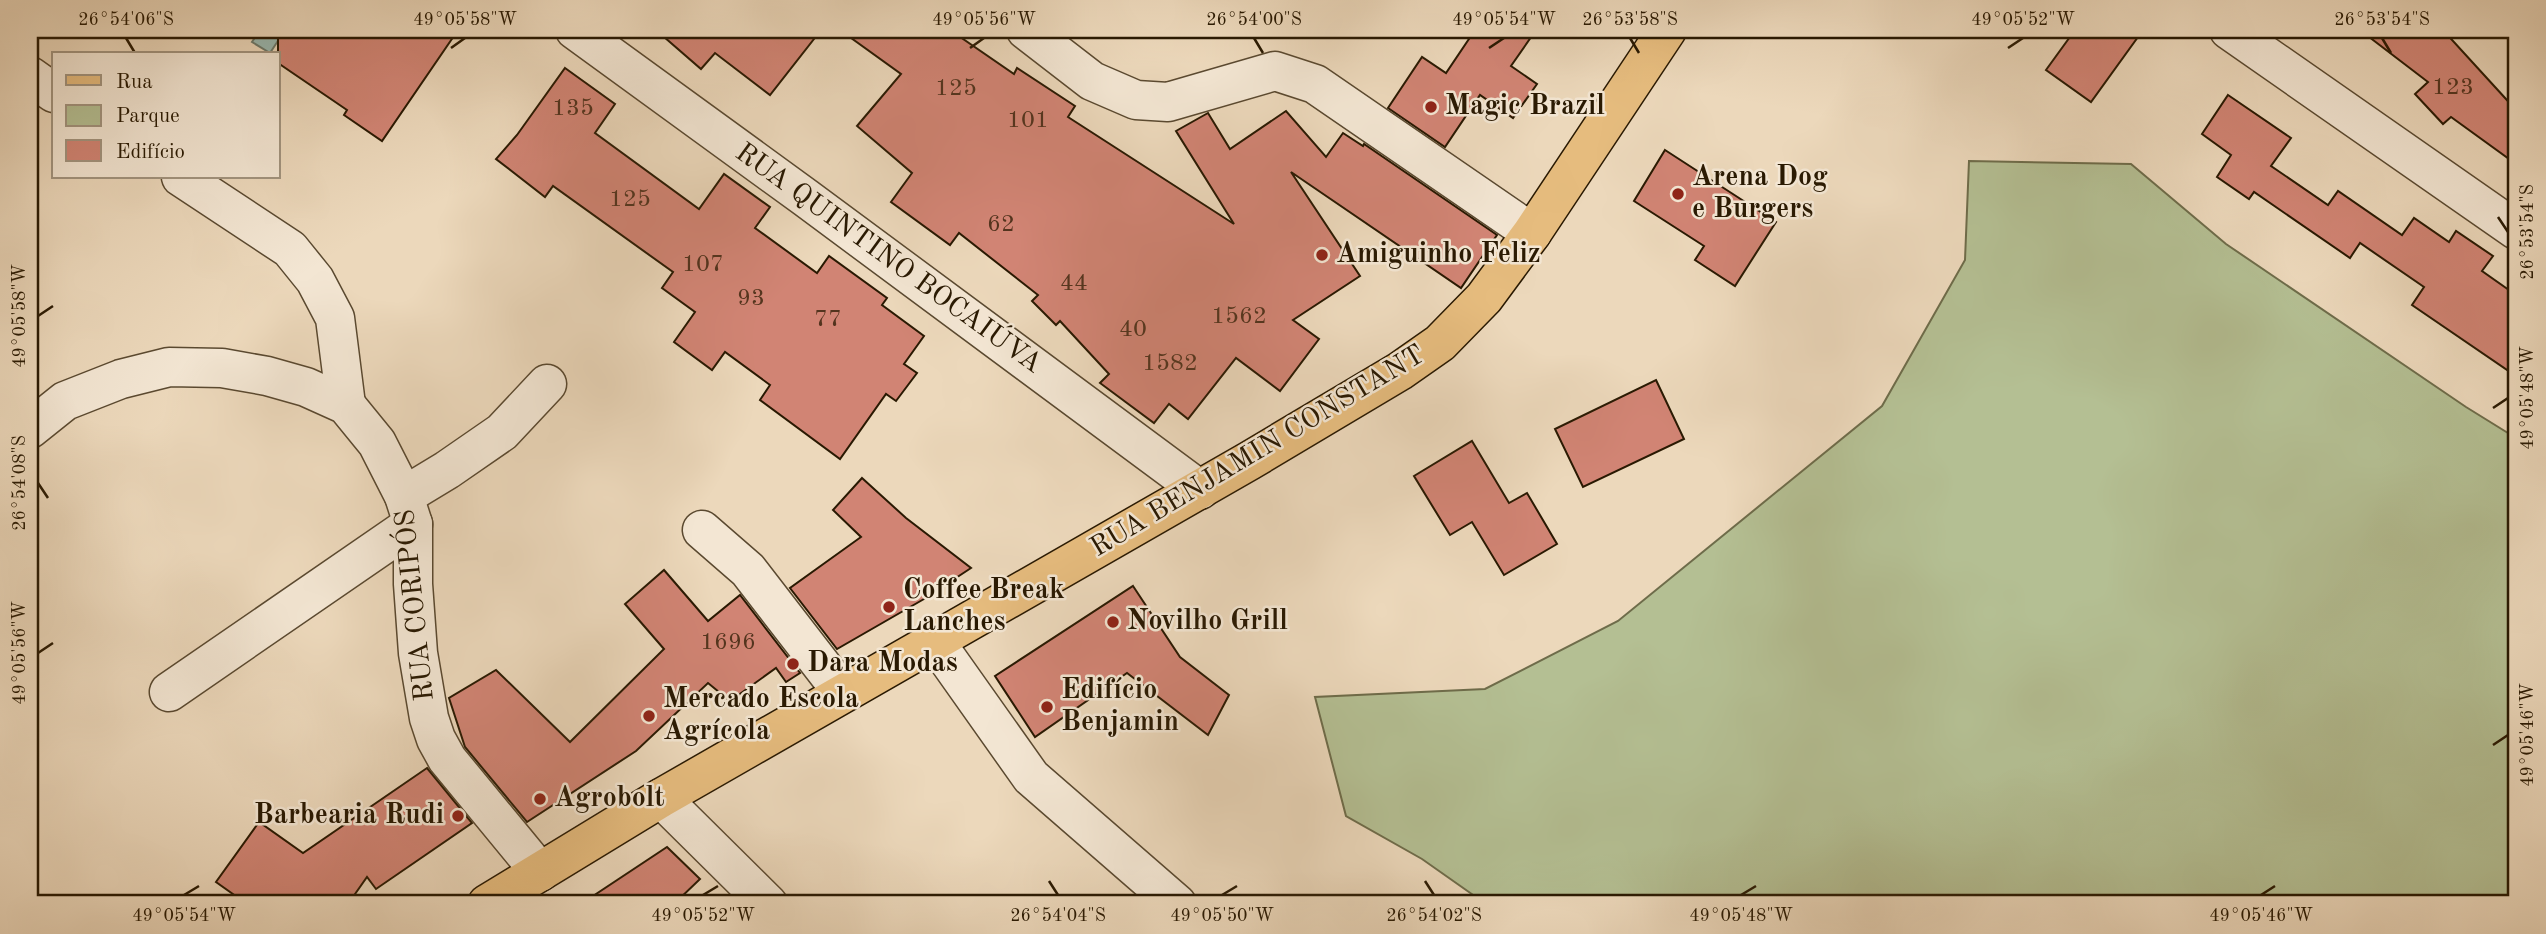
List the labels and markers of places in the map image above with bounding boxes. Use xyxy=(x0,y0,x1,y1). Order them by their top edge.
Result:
place label: Magic Brazil xyxy=(1445,93,1605,121)
marker: Magic Brazil xyxy=(1423,99,1439,115)
place label: Arena Dog e Burgers xyxy=(1692,164,1828,224)
marker: Arena Dog e Burgers xyxy=(1670,186,1686,202)
place label: Amiguinho Feliz xyxy=(1336,241,1541,269)
marker: Amiguinho Feliz xyxy=(1314,247,1330,263)
place label: Coffee Break Lanches xyxy=(903,577,1065,637)
marker: Coffee Break Lanches xyxy=(881,599,897,615)
place label: Novilho Grill xyxy=(1127,608,1288,636)
marker: Novilho Grill xyxy=(1105,614,1121,630)
place label: Dara Modas xyxy=(807,650,958,678)
marker: Dara Modas xyxy=(785,656,801,672)
place label: Edifício Benjamin xyxy=(1061,677,1179,737)
place label: Mercado Escola Agrícola xyxy=(663,686,859,746)
marker: Edifício Benjamin xyxy=(1039,699,1055,715)
marker: Mercado Escola Agrícola xyxy=(641,708,657,724)
place label: Agrobolt xyxy=(554,785,665,813)
marker: Agrobolt xyxy=(532,791,548,807)
place label: Barbearia Rudi xyxy=(254,802,444,830)
marker: Barbearia Rudi xyxy=(450,808,466,824)

